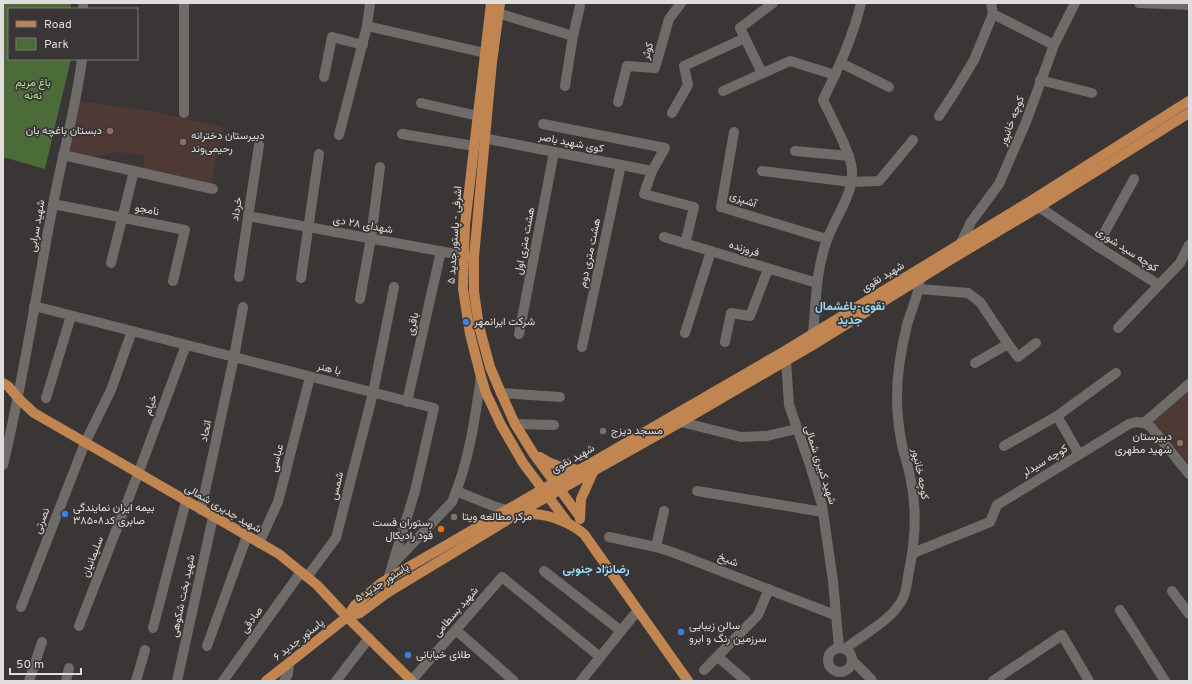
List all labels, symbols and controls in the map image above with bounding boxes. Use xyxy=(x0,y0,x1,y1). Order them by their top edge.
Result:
legend xyxy=(8,8,138,60)
text: Road xyxy=(44,17,72,33)
text: Park xyxy=(44,37,69,53)
street label: کوثر xyxy=(639,41,657,62)
park label: باغ مریم نه‌نه xyxy=(15,76,51,103)
street label: کوچه خانپور xyxy=(996,94,1028,149)
place label: دبستان باغچه بان xyxy=(26,124,102,138)
marker: دبستان باغچه بان xyxy=(105,126,115,136)
place label: دبیرستان دخترانه رحیمی‌وند xyxy=(191,129,265,156)
street label: کوی شهید باصر xyxy=(536,130,605,156)
marker: دبیرستان دخترانه رحیمی‌وند xyxy=(178,137,188,147)
street label: اشرفی - پاستور جدید ۵ xyxy=(445,186,465,284)
street label: آشپزی xyxy=(728,189,760,212)
street label: خرداد xyxy=(228,196,246,222)
street label: شهید سرابی xyxy=(26,199,49,253)
street label: نامجو xyxy=(134,201,160,219)
street label: هشت متری اول xyxy=(512,206,538,276)
street label: شهدای ۲۸ دی xyxy=(332,213,394,237)
street label: هشت متری دوم xyxy=(576,217,604,289)
street label: کوچه سید شوری xyxy=(1093,225,1161,275)
street label: فروزنده xyxy=(727,238,761,260)
street label: شهید نقوی xyxy=(859,259,907,295)
district label: نقوی-باغشمال جدید xyxy=(815,299,886,329)
street label: باقری xyxy=(404,311,422,337)
place label: شرکت ایرانمهر xyxy=(473,315,535,329)
marker: شرکت ایرانمهر xyxy=(461,317,471,327)
street label: با هنر xyxy=(315,359,342,379)
street label: خیام xyxy=(141,393,161,417)
street label: اتحاد xyxy=(197,419,215,443)
place label: مسجد دیزج xyxy=(611,424,663,438)
street label: شهید کبیری شمالی xyxy=(801,424,839,507)
marker: مسجد دیزج xyxy=(598,426,608,436)
place label: دبیرستان شهید مطهری xyxy=(1115,430,1172,457)
marker: دبیرستان شهید مطهری xyxy=(1175,438,1185,448)
street label: شهید نقوی xyxy=(549,441,598,477)
street label: عباسی xyxy=(267,442,287,473)
street label: کوچه سیدلر xyxy=(1019,442,1071,481)
street label: کوچه خانپور xyxy=(908,446,932,501)
street label: شمس xyxy=(327,470,347,502)
street label: شهید جدیری شمالی xyxy=(182,481,264,537)
place label: بیمه ایران نمایندگی صابری کد۳۸۵۰۸ xyxy=(73,501,154,528)
street label: نصرتی xyxy=(31,506,53,536)
marker: بیمه ایران نمایندگی صابری کد۳۸۵۰۸ xyxy=(60,509,70,519)
place label: مرکز مطالعه ویتا xyxy=(462,510,532,524)
marker: مرکز مطالعه ویتا xyxy=(449,512,459,522)
place label: رستوران فست فود رادیکال xyxy=(372,516,433,543)
marker: رستوران فست فود رادیکال xyxy=(436,524,446,534)
street label: سلیمانیان xyxy=(79,534,107,579)
street label: شیخ xyxy=(716,550,741,570)
street label: شهید بخت شکوهی xyxy=(167,553,199,639)
street label: پاستور جدید ۵ xyxy=(352,560,412,606)
district label: رضانژاد جنوبی xyxy=(562,562,630,578)
street label: شهید بسطامی xyxy=(430,584,482,640)
street label: صادقی xyxy=(238,604,266,636)
street label: پاستور جدید ۶ xyxy=(271,616,327,664)
place label: سالن زیبایی سرزمین رنگ و ابرو xyxy=(689,619,767,646)
marker: سالن زیبایی سرزمین رنگ و ابرو xyxy=(676,627,686,637)
place label: طلای خیابانی xyxy=(416,648,471,662)
scale bar xyxy=(10,650,81,676)
marker: طلای خیابانی xyxy=(403,650,413,660)
text: 50 m xyxy=(16,657,44,673)

